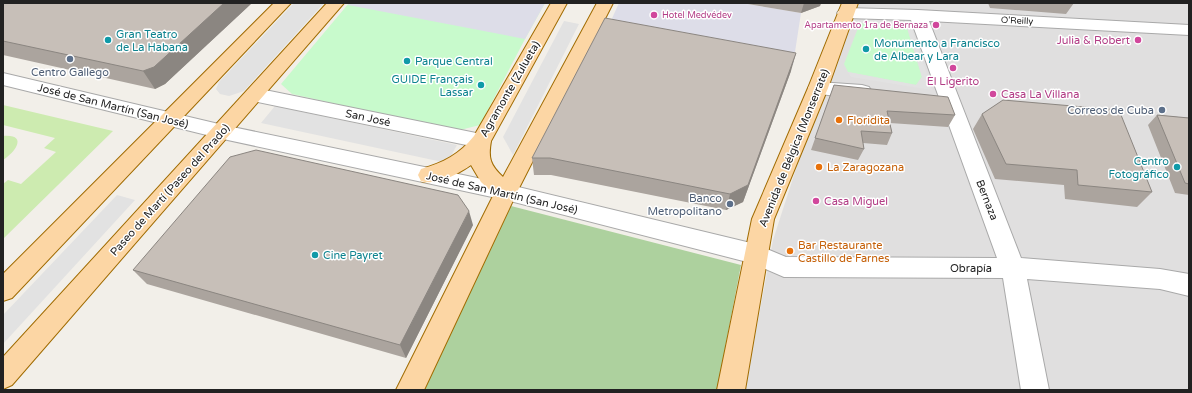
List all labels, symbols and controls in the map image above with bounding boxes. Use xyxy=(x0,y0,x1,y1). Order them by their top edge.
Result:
marker: Hotel Medvédev xyxy=(649,10,659,20)
place label: Hotel Medvédev xyxy=(662,10,732,21)
street label: O'Reilly xyxy=(1001,15,1034,27)
place label: Apartamento 1ra de Bernaza xyxy=(804,20,928,31)
marker: Apartamento 1ra de Bernaza xyxy=(931,20,941,30)
place label: Gran Teatro de La Habana xyxy=(116,28,188,54)
place label: Julia & Robert xyxy=(1057,34,1130,47)
marker: Gran Teatro de La Habana xyxy=(103,35,113,45)
marker: Julia & Robert xyxy=(1133,35,1143,45)
place label: Monumento a Francisco de Albear y Lara xyxy=(874,37,1000,63)
street label: Agramonte (Zulueta) xyxy=(477,39,543,139)
marker: Monumento a Francisco de Albear y Lara xyxy=(861,44,871,54)
marker: Centro Gallego xyxy=(65,54,75,64)
place label: Parque Central xyxy=(415,55,493,68)
marker: Parque Central xyxy=(402,56,412,66)
marker: El Ligerito xyxy=(948,63,958,73)
place label: Centro Gallego xyxy=(31,66,109,79)
street label: Avenida de Bélgica (Monserrate) xyxy=(756,67,832,229)
place label: GUIDE Français Lassar xyxy=(392,73,474,99)
place label: El Ligerito xyxy=(927,75,980,88)
marker: GUIDE Français Lassar xyxy=(476,80,486,90)
street label: José de San Martín (San José) xyxy=(36,81,190,131)
place label: Casa La Villana xyxy=(1001,88,1079,101)
marker: Casa La Villana xyxy=(988,89,998,99)
place label: Correos de Cuba xyxy=(1067,104,1154,117)
marker: Correos de Cuba xyxy=(1157,105,1167,115)
street label: San José xyxy=(344,107,392,129)
place label: Floridita xyxy=(847,114,890,127)
marker: Floridita xyxy=(834,115,844,125)
street label: Paseo de Martí (Paseo del Prado) xyxy=(107,122,233,258)
place label: Centro Fotográfico xyxy=(1109,155,1169,181)
place label: La Zaragozana xyxy=(827,161,904,174)
marker: La Zaragozana xyxy=(814,162,824,172)
marker: Centro Fotográfico xyxy=(1172,162,1182,172)
street label: José de San Martín (San José) xyxy=(425,169,579,217)
street label: Bernaza xyxy=(973,178,1001,222)
place label: Banco Metropolitano xyxy=(647,192,722,218)
place label: Casa Miguel xyxy=(824,195,888,208)
marker: Casa Miguel xyxy=(811,196,821,206)
marker: Banco Metropolitano xyxy=(725,199,735,209)
place label: Bar Restaurante Castillo de Farnes xyxy=(798,239,890,265)
marker: Bar Restaurante Castillo de Farnes xyxy=(785,246,795,256)
place label: Cine Payret xyxy=(323,249,383,262)
marker: Cine Payret xyxy=(310,250,320,260)
street label: Obrapía xyxy=(950,262,992,275)

